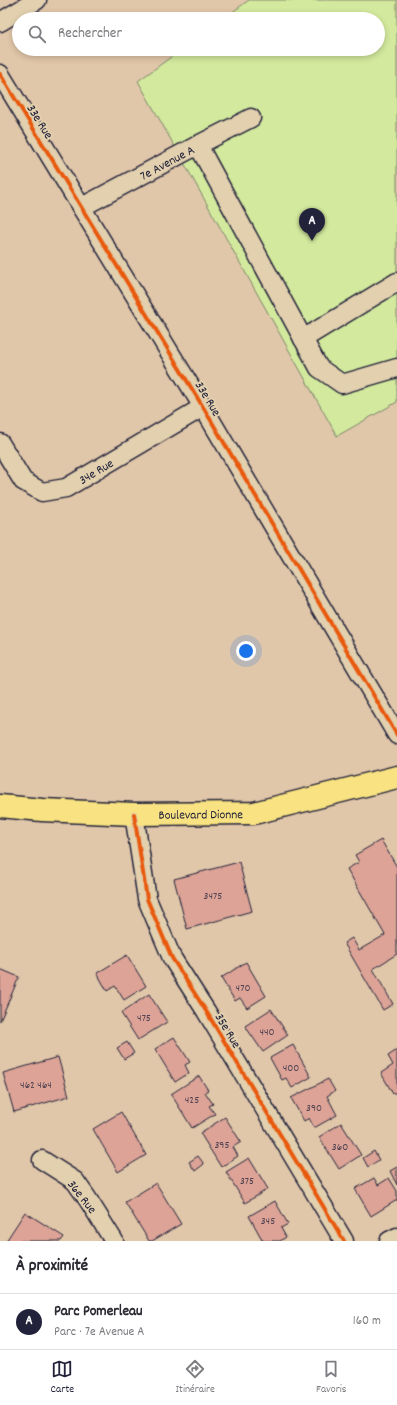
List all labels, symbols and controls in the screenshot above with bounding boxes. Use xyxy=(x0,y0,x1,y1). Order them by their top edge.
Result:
search box xyxy=(12,12,385,56)
icon: search xyxy=(26,23,48,45)
text: Rechercher xyxy=(58,23,122,45)
street label: 33e Rue xyxy=(21,101,57,144)
street label: 7e Avenue A xyxy=(137,142,199,186)
pin: A xyxy=(299,208,325,241)
street label: 33e Rue xyxy=(189,378,225,421)
street label: 34e Rue xyxy=(76,455,118,490)
your location xyxy=(236,641,256,661)
street label: Boulevard Dionne xyxy=(158,806,243,826)
house number: 3475 xyxy=(204,889,222,905)
house number: 470 xyxy=(236,981,250,997)
street label: 35e Rue xyxy=(209,1010,245,1053)
house number: 475 xyxy=(137,1011,151,1027)
house number: 440 xyxy=(259,1025,275,1041)
house number: 400 xyxy=(283,1061,299,1077)
house number: 462 464 xyxy=(20,1078,52,1094)
house number: 425 xyxy=(185,1093,199,1109)
house number: 390 xyxy=(306,1101,322,1117)
house number: 395 xyxy=(214,1138,230,1154)
house number: 360 xyxy=(332,1140,348,1156)
house number: 375 xyxy=(240,1174,254,1190)
street label: 36e Rue xyxy=(62,1177,101,1219)
house number: 345 xyxy=(261,1214,275,1230)
text: À proximité xyxy=(16,1255,88,1279)
text: Parc Pomerleau xyxy=(54,1301,143,1323)
text: A xyxy=(25,1312,33,1331)
text: 160 m xyxy=(353,1312,381,1331)
text: Parc · 7e Avenue A xyxy=(54,1323,144,1342)
tab: Carte xyxy=(51,1358,74,1398)
tab: Itinéraire xyxy=(175,1358,215,1398)
tab: Favoris xyxy=(316,1358,346,1398)

